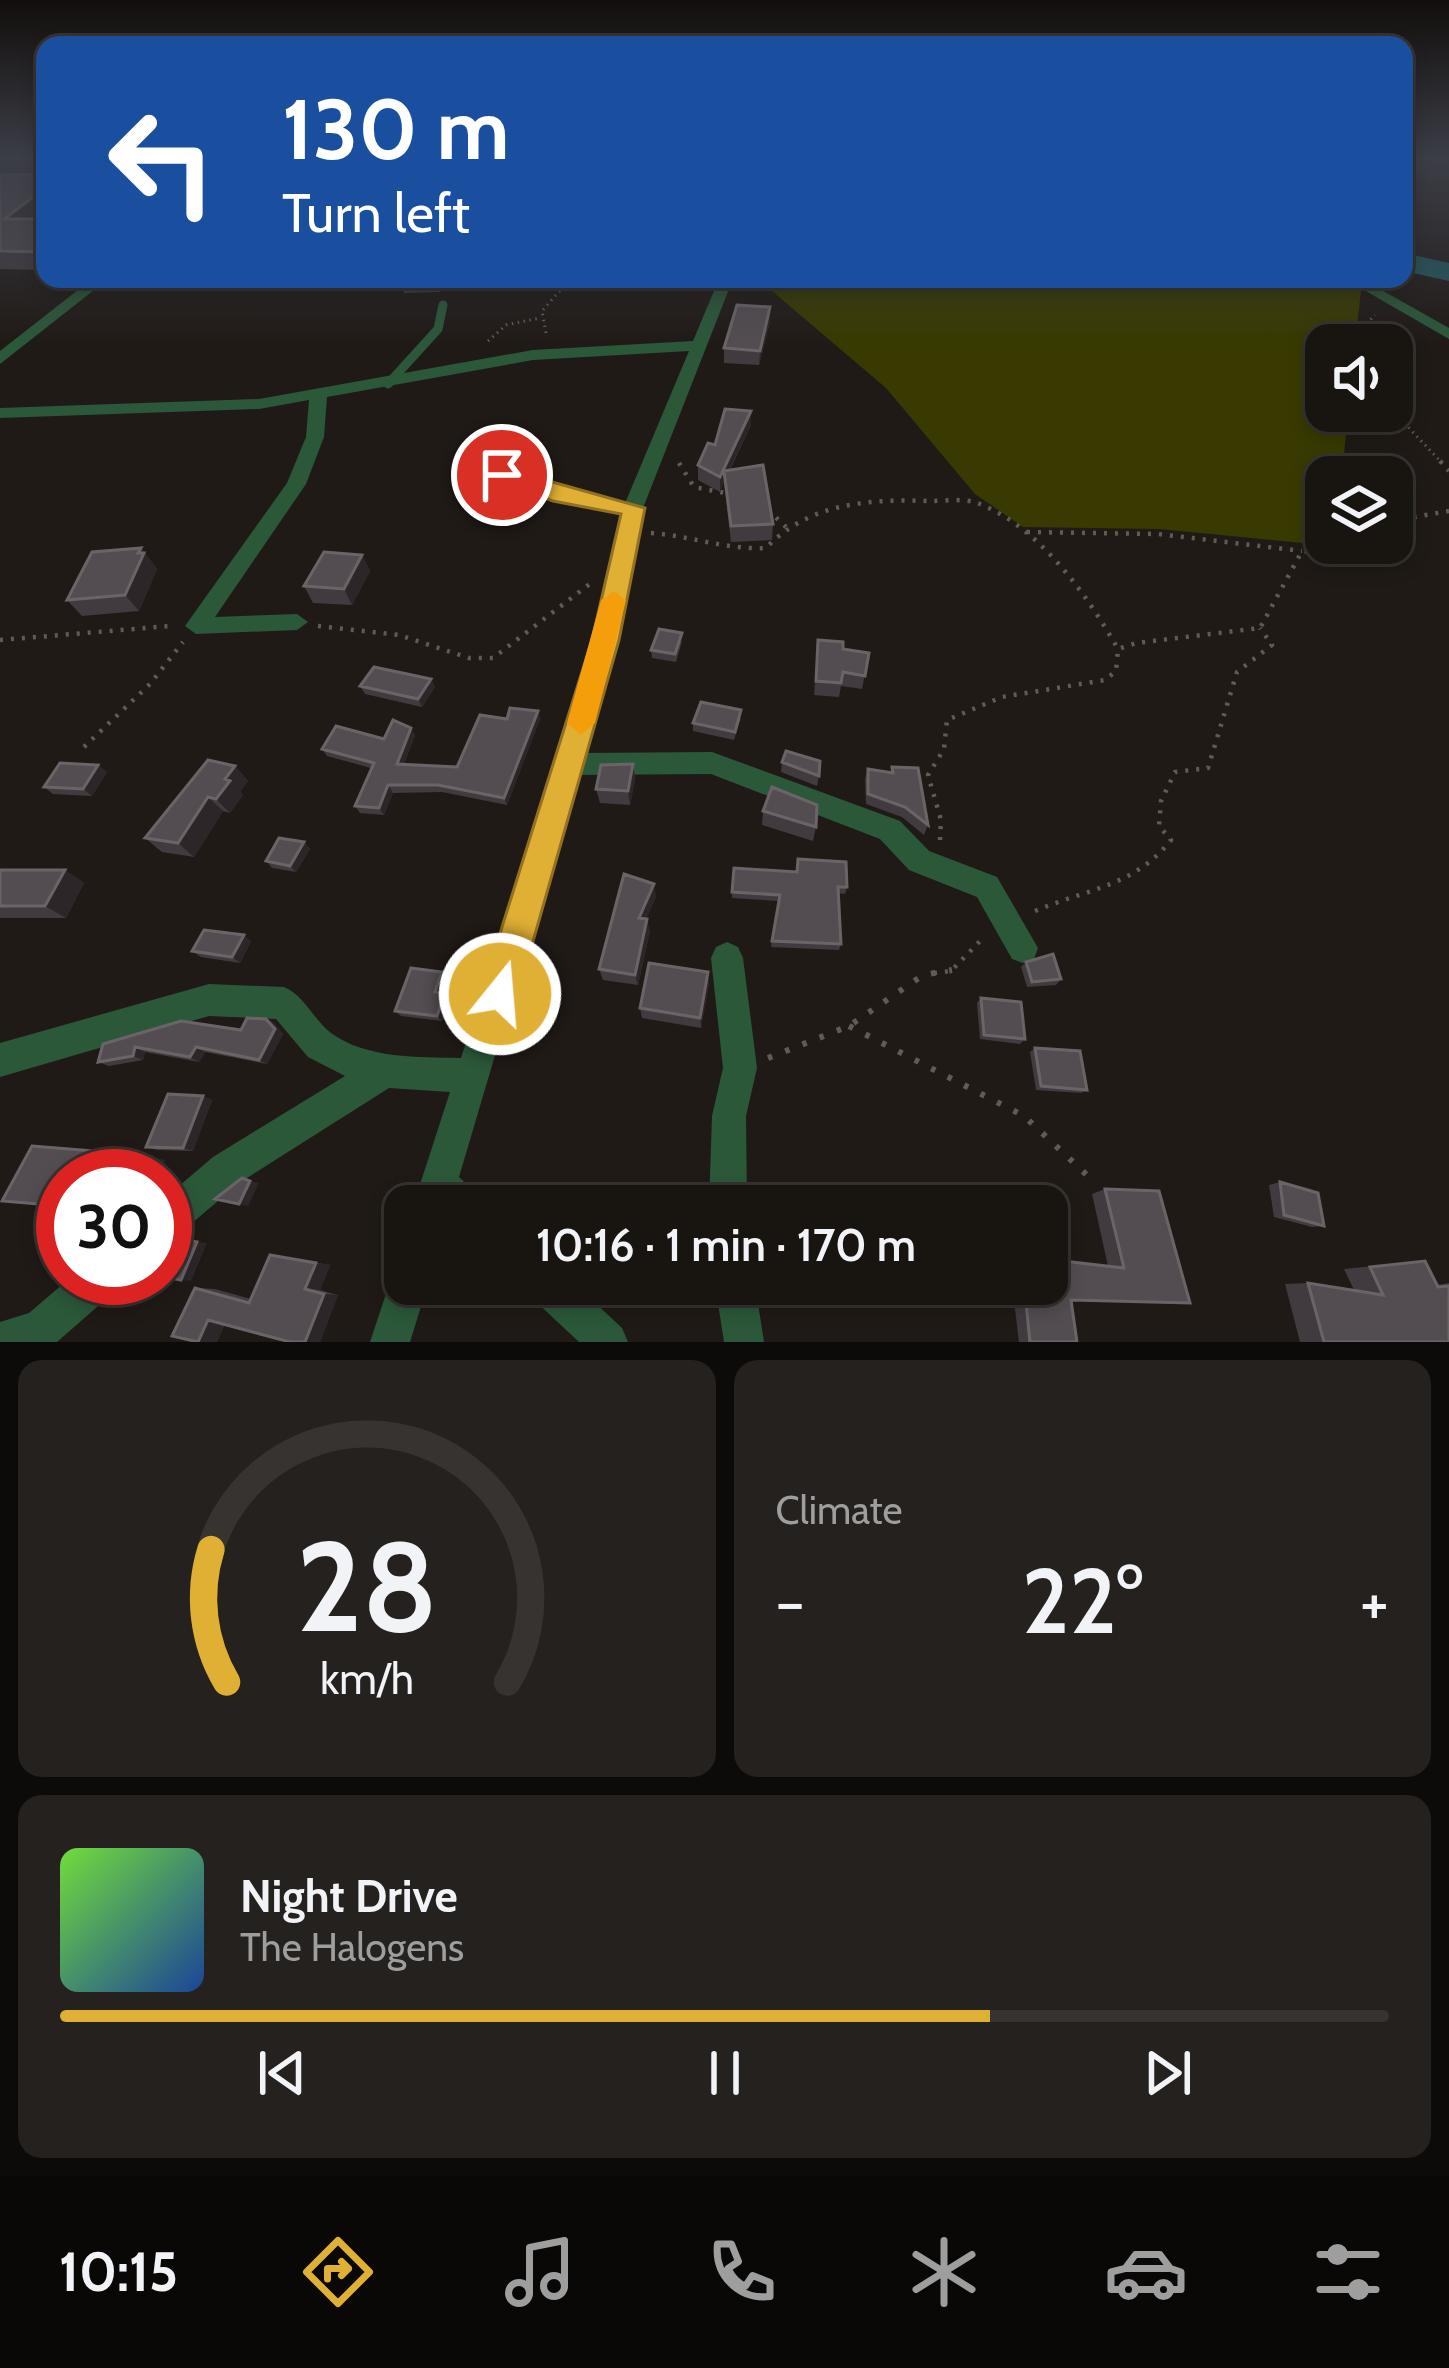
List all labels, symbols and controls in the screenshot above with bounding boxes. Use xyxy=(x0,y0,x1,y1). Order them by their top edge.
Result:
text: 130 m xyxy=(282,78,509,180)
icon: left xyxy=(84,84,240,240)
text: Turn left xyxy=(282,180,470,246)
map controls xyxy=(1305,324,1413,564)
button: sound xyxy=(1305,324,1413,432)
pin xyxy=(451,424,553,526)
icon: arrive xyxy=(469,442,535,508)
button: layers xyxy=(1305,456,1413,564)
position arrow xyxy=(437,931,563,1057)
speed limit sign: 30 xyxy=(36,1149,192,1305)
text: 10:16 · 1 min · 170 m xyxy=(536,1218,916,1272)
text: Climate xyxy=(776,1486,902,1534)
text: 28 xyxy=(296,1511,437,1662)
text: 22° xyxy=(1022,1546,1143,1656)
text: − xyxy=(776,1561,805,1642)
text: + xyxy=(1360,1561,1389,1642)
text: km/h xyxy=(320,1652,414,1704)
text: Night Drive xyxy=(240,1869,458,1923)
text: The Halogens xyxy=(240,1923,464,1971)
icon: previous xyxy=(249,2040,315,2106)
icon: pause xyxy=(692,2040,758,2106)
icon: next xyxy=(1135,2040,1201,2106)
icon: directions xyxy=(296,2230,380,2314)
icon: music xyxy=(498,2230,582,2314)
icon: phone xyxy=(700,2230,784,2314)
icon: climate xyxy=(902,2230,986,2314)
icon: car xyxy=(1104,2230,1188,2314)
icon: filters xyxy=(1306,2230,1390,2314)
text: 10:15 xyxy=(59,2239,178,2305)

